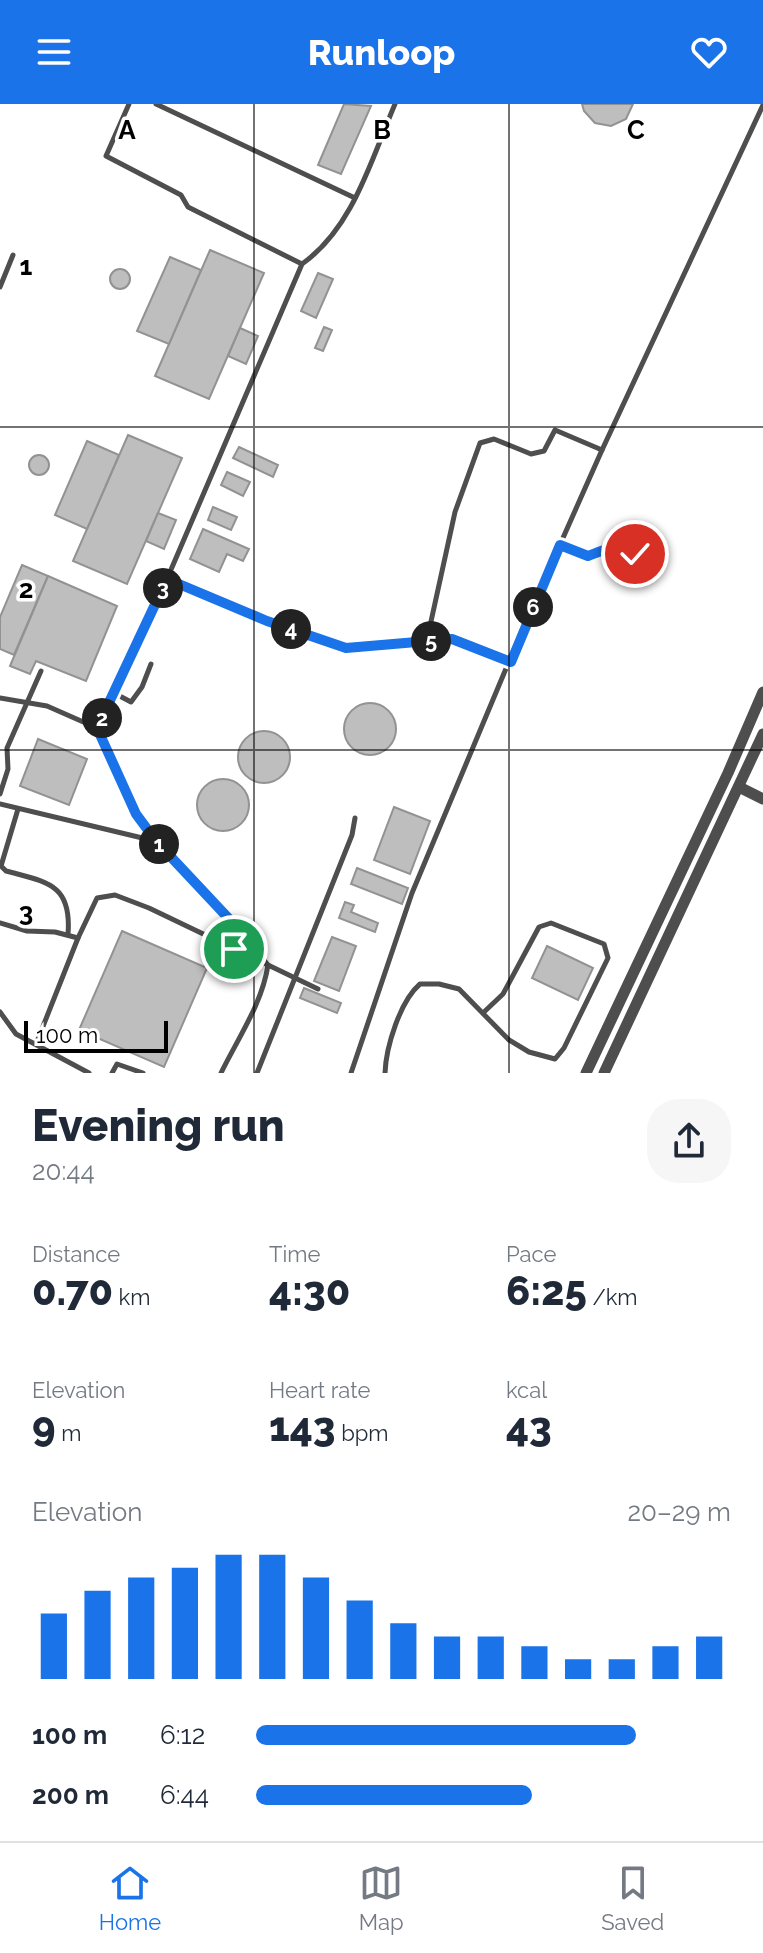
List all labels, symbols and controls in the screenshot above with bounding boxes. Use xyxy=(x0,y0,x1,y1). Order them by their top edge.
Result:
icon: menu xyxy=(32,30,76,74)
icon: heart xyxy=(687,30,731,74)
text: Runloop xyxy=(308,31,455,73)
text: A xyxy=(118,115,136,145)
text: B xyxy=(373,115,391,145)
text: C xyxy=(627,115,645,145)
text: 1 xyxy=(20,251,33,281)
pin xyxy=(601,520,669,588)
icon: check xyxy=(613,532,657,576)
pin: 3 xyxy=(143,568,183,608)
text: 2 xyxy=(19,574,33,604)
text: 3 xyxy=(157,575,169,601)
pin: 6 xyxy=(513,587,553,627)
text: 6 xyxy=(526,594,540,620)
pin: 4 xyxy=(271,609,311,649)
text: 4 xyxy=(285,616,297,642)
pin: 5 xyxy=(411,621,451,661)
text: 5 xyxy=(425,628,437,654)
pin: 2 xyxy=(82,698,122,738)
text: 2 xyxy=(96,705,108,731)
pin: 1 xyxy=(139,824,179,864)
text: 1 xyxy=(154,831,164,857)
text: 3 xyxy=(19,897,33,927)
pin xyxy=(200,915,268,983)
icon: arrive xyxy=(212,927,256,971)
scale bar xyxy=(24,1017,168,1053)
text: 100 m xyxy=(36,1022,98,1048)
button: share xyxy=(647,1099,731,1183)
text: Evening run xyxy=(32,1100,285,1151)
text: 20:44 xyxy=(32,1156,95,1186)
text: Distance xyxy=(32,1241,120,1267)
text: Time xyxy=(269,1241,320,1267)
text: Pace xyxy=(506,1241,556,1267)
text: 0.70 xyxy=(32,1267,113,1314)
text: 4:30 xyxy=(269,1267,350,1314)
text: 6:25 xyxy=(506,1267,587,1314)
text: km xyxy=(113,1284,151,1310)
text: /km xyxy=(587,1284,638,1310)
text: Elevation xyxy=(32,1377,125,1403)
text: Heart rate xyxy=(269,1377,370,1403)
text: kcal xyxy=(506,1377,547,1403)
text: 9 xyxy=(32,1403,56,1450)
text: 143 xyxy=(269,1403,336,1450)
text: 43 xyxy=(506,1403,552,1450)
text: m xyxy=(56,1420,81,1446)
text: bpm xyxy=(336,1420,389,1446)
text: Elevation xyxy=(32,1497,142,1527)
text: 20–29 m xyxy=(628,1497,731,1527)
text: 100 m xyxy=(32,1720,107,1750)
text: 6:12 xyxy=(160,1720,205,1750)
text: 200 m xyxy=(32,1780,109,1810)
text: 6:44 xyxy=(160,1780,209,1810)
tab: Home xyxy=(99,1861,161,1935)
tab: Map xyxy=(359,1861,404,1935)
tab: Saved xyxy=(601,1861,664,1935)

